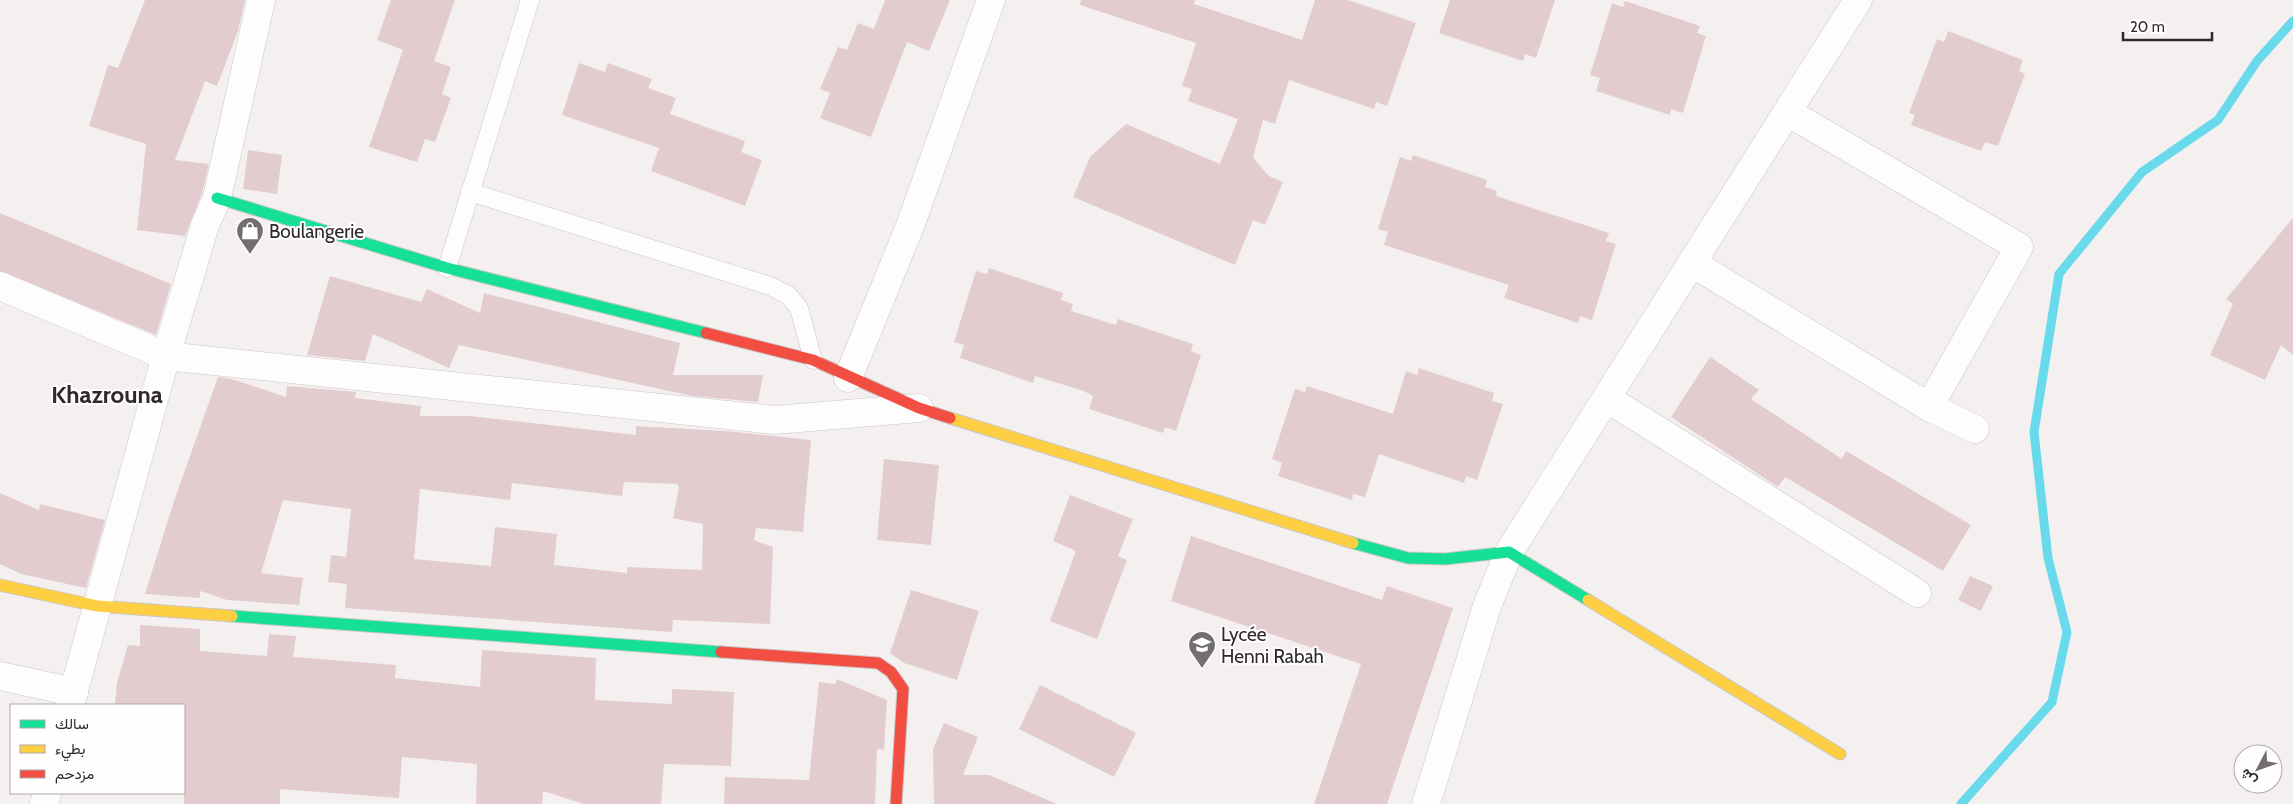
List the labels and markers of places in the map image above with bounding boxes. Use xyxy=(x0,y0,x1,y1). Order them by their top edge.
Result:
shop icon: Boulangerie xyxy=(235,216,265,255)
place label: Boulangerie xyxy=(269,220,364,243)
place label: Lycée Henni Rabah xyxy=(1221,623,1324,668)
school or university icon: Lycée Henni Rabah xyxy=(1187,630,1217,669)

